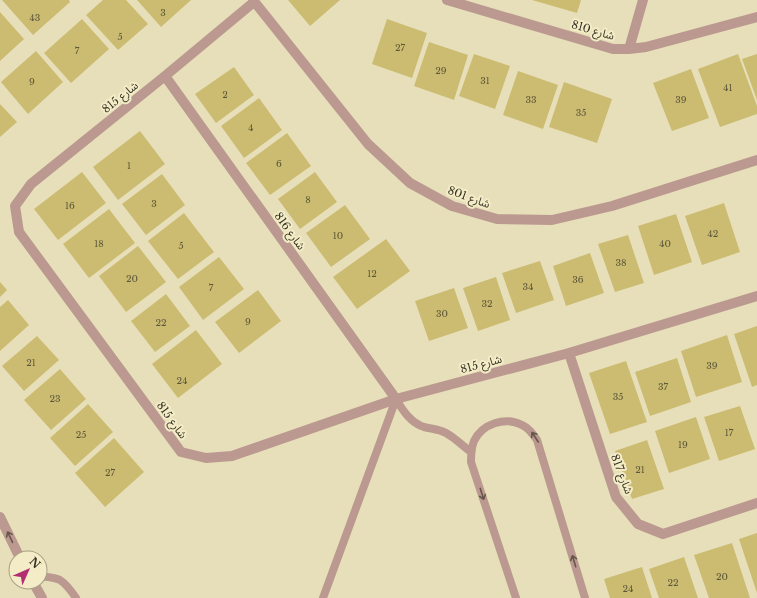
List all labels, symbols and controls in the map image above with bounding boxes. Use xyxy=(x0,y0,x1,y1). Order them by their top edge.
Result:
house number: 3 xyxy=(160,7,166,18)
house number: 43 xyxy=(30,12,40,23)
street label: شارع 810 xyxy=(570,17,616,44)
house number: 5 xyxy=(117,31,123,42)
house number: 27 xyxy=(395,42,406,53)
house number: 7 xyxy=(75,45,80,56)
house number: 29 xyxy=(435,65,447,76)
house number: 31 xyxy=(480,75,490,86)
house number: 9 xyxy=(29,76,35,87)
street label: شارع 815 xyxy=(99,78,142,117)
house number: 41 xyxy=(723,82,733,93)
house number: 2 xyxy=(222,89,228,100)
house number: 33 xyxy=(525,94,537,105)
house number: 39 xyxy=(675,94,687,105)
house number: 35 xyxy=(576,107,586,118)
house number: 4 xyxy=(248,122,254,133)
house number: 6 xyxy=(276,158,282,169)
house number: 1 xyxy=(127,160,131,171)
street label: شارع 801 xyxy=(446,183,492,212)
house number: 8 xyxy=(305,194,311,205)
house number: 3 xyxy=(151,198,157,209)
house number: 16 xyxy=(65,200,75,211)
street label: شارع 816 xyxy=(271,209,309,253)
house number: 42 xyxy=(708,228,718,239)
house number: 10 xyxy=(333,230,343,241)
house number: 18 xyxy=(94,238,104,249)
house number: 40 xyxy=(659,238,671,249)
house number: 5 xyxy=(178,240,184,251)
house number: 38 xyxy=(616,257,627,268)
house number: 12 xyxy=(367,268,377,279)
house number: 20 xyxy=(126,273,138,284)
house number: 36 xyxy=(572,274,584,285)
house number: 34 xyxy=(523,281,533,292)
house number: 7 xyxy=(209,282,214,293)
house number: 32 xyxy=(481,298,493,309)
house number: 30 xyxy=(436,308,448,319)
house number: 9 xyxy=(245,316,251,327)
house number: 22 xyxy=(155,317,167,328)
street label: شارع 815 xyxy=(459,352,504,377)
house number: 21 xyxy=(26,357,36,368)
house number: 39 xyxy=(706,360,718,371)
house number: 24 xyxy=(177,375,187,386)
house number: 37 xyxy=(658,381,669,392)
house number: 35 xyxy=(613,391,623,402)
house number: 23 xyxy=(49,393,61,404)
street label: شارع 815 xyxy=(153,399,190,442)
house number: 17 xyxy=(725,427,734,438)
house number: 25 xyxy=(76,429,86,440)
one-way arrow xyxy=(530,431,538,443)
house number: 19 xyxy=(678,439,688,450)
street label: شارع 817 xyxy=(607,452,636,497)
house number: 21 xyxy=(635,464,645,475)
house number: 27 xyxy=(105,467,116,478)
one-way arrow xyxy=(479,488,486,501)
one-way arrow xyxy=(6,532,13,544)
north arrow xyxy=(8,550,48,590)
text: N xyxy=(26,554,44,572)
one-way arrow xyxy=(570,554,577,567)
house number: 20 xyxy=(716,571,728,582)
house number: 22 xyxy=(667,577,679,588)
house number: 24 xyxy=(623,583,633,594)

